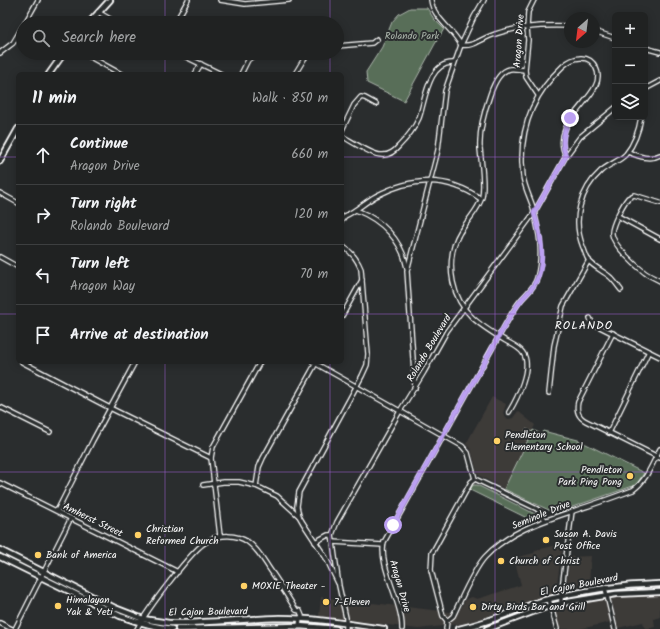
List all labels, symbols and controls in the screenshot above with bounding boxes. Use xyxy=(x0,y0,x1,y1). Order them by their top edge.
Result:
north arrow xyxy=(564,12,600,48)
map controls xyxy=(612,12,648,120)
button: + xyxy=(612,12,648,48)
street label: Aragon Drive xyxy=(509,13,529,68)
search box xyxy=(16,16,344,60)
text: Search here xyxy=(62,26,136,50)
icon: search xyxy=(30,27,52,49)
park label: Rolando Park xyxy=(385,28,440,44)
button: − xyxy=(612,48,648,84)
button: layers xyxy=(612,84,648,120)
text: 11 min xyxy=(32,85,77,112)
text: Walk · 850 m xyxy=(252,88,328,109)
route end xyxy=(561,109,579,127)
text: Continue xyxy=(70,132,128,156)
icon: ahead xyxy=(32,144,54,166)
text: 660 m xyxy=(291,144,328,165)
text: Aragon Drive xyxy=(70,156,140,177)
text: Turn right xyxy=(70,192,137,216)
icon: right xyxy=(32,204,54,226)
text: 120 m xyxy=(294,204,328,225)
text: Rolando Boulevard xyxy=(70,216,169,237)
text: Turn left xyxy=(70,252,130,276)
icon: left xyxy=(32,264,54,286)
text: 70 m xyxy=(300,264,328,285)
text: Aragon Way xyxy=(70,276,135,297)
street label: Rolando Boulevard xyxy=(403,310,456,385)
district label: ROLANDO xyxy=(555,316,613,335)
text: Arrive at destination xyxy=(70,323,209,347)
icon: arrive xyxy=(32,324,54,346)
place label: Pendleton Elementary School xyxy=(505,427,583,455)
marker: Pendleton Elementary School xyxy=(492,436,502,446)
place label: Pendleton Park Ping Pong xyxy=(558,462,622,490)
marker: Pendleton Park Ping Pong xyxy=(625,471,635,481)
street label: Seminole Drive xyxy=(509,496,573,534)
street label: Amherst Street xyxy=(60,499,126,541)
route start xyxy=(384,516,402,534)
place label: Christian Reformed Church xyxy=(146,521,219,549)
place label: Susan A. Davis Post Office xyxy=(554,526,618,554)
marker: Christian Reformed Church xyxy=(133,530,143,540)
marker: Susan A. Davis Post Office xyxy=(541,535,551,545)
place label: Bank of America xyxy=(46,547,117,563)
marker: Bank of America xyxy=(33,550,43,560)
place label: Church of Christ xyxy=(509,553,580,569)
marker: Church of Christ xyxy=(496,556,506,566)
street label: Aragon Drive xyxy=(385,558,415,614)
street label: El Cajon Boulevard xyxy=(539,569,620,600)
place label: MOXIE Theater - xyxy=(252,578,326,594)
marker: MOXIE Theater - xyxy=(239,581,249,591)
place label: Himalayan Yak & Yeti xyxy=(66,592,113,620)
place label: 7-Eleven xyxy=(334,594,370,610)
marker: 7-Eleven xyxy=(321,597,331,607)
place label: Dirty Birds Bar and Grill xyxy=(481,599,586,615)
marker: Himalayan Yak & Yeti xyxy=(53,601,63,611)
marker: Dirty Birds Bar and Grill xyxy=(468,602,478,612)
street label: El Cajon Boulevard xyxy=(168,603,249,621)

